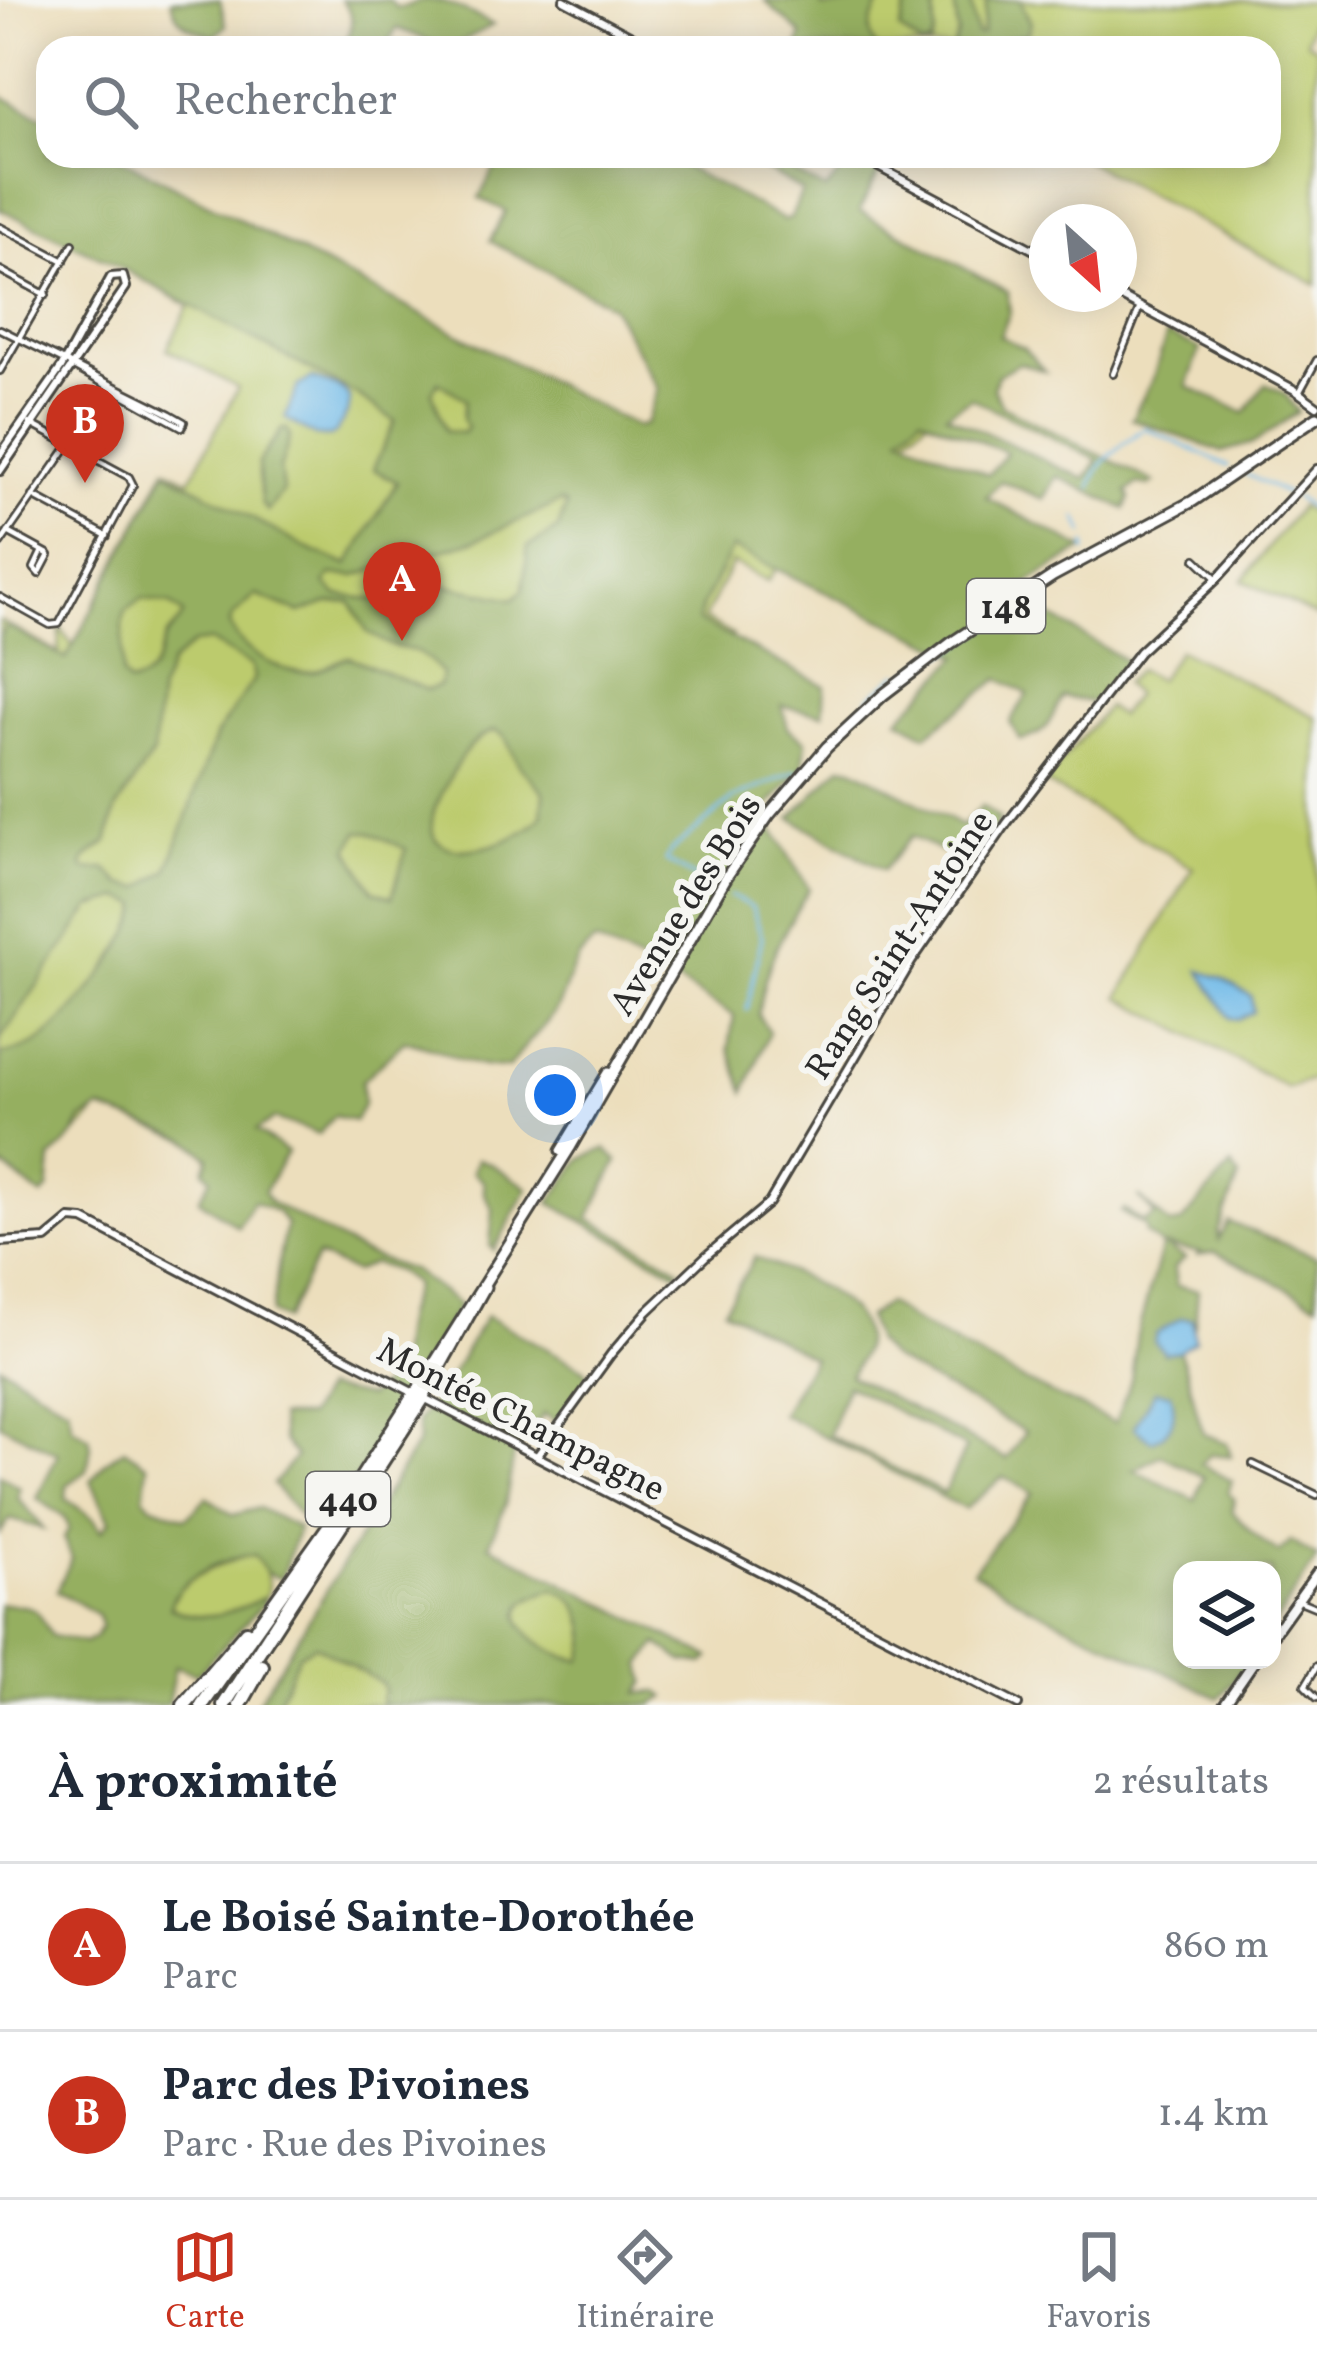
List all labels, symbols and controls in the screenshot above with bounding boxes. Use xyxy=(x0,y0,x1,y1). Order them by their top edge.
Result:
search box xyxy=(36,36,1281,168)
icon: search xyxy=(78,69,144,135)
text: Rechercher xyxy=(174,71,397,134)
north arrow xyxy=(1029,204,1137,312)
pin: B xyxy=(46,384,124,483)
pin: A xyxy=(363,542,441,641)
road number: 148 xyxy=(967,579,1045,633)
street label: Avenue des Bois xyxy=(599,786,776,1027)
street label: Rang Saint-Antoine xyxy=(795,802,1007,1091)
your location xyxy=(525,1065,585,1125)
street label: Montée Champagne xyxy=(367,1327,673,1516)
road number: 440 xyxy=(306,1472,390,1526)
map controls xyxy=(1173,1561,1281,1669)
button: layers xyxy=(1173,1561,1281,1669)
text: À proximité xyxy=(48,1748,338,1819)
text: 2 résultats xyxy=(1092,1756,1269,1810)
text: Le Boisé Sainte-Dorothée xyxy=(162,1888,695,1951)
text: A xyxy=(73,1920,101,1974)
text: 860 m xyxy=(1164,1920,1269,1974)
text: Parc xyxy=(162,1951,238,2005)
text: Parc des Pivoines xyxy=(162,2056,530,2119)
text: B xyxy=(74,2088,100,2142)
text: 1.4 km xyxy=(1158,2088,1269,2142)
text: Parc · Rue des Pivoines xyxy=(162,2119,547,2173)
tab: Carte xyxy=(166,2224,245,2342)
tab: Itinéraire xyxy=(576,2224,715,2342)
tab: Favoris xyxy=(1046,2224,1151,2342)

